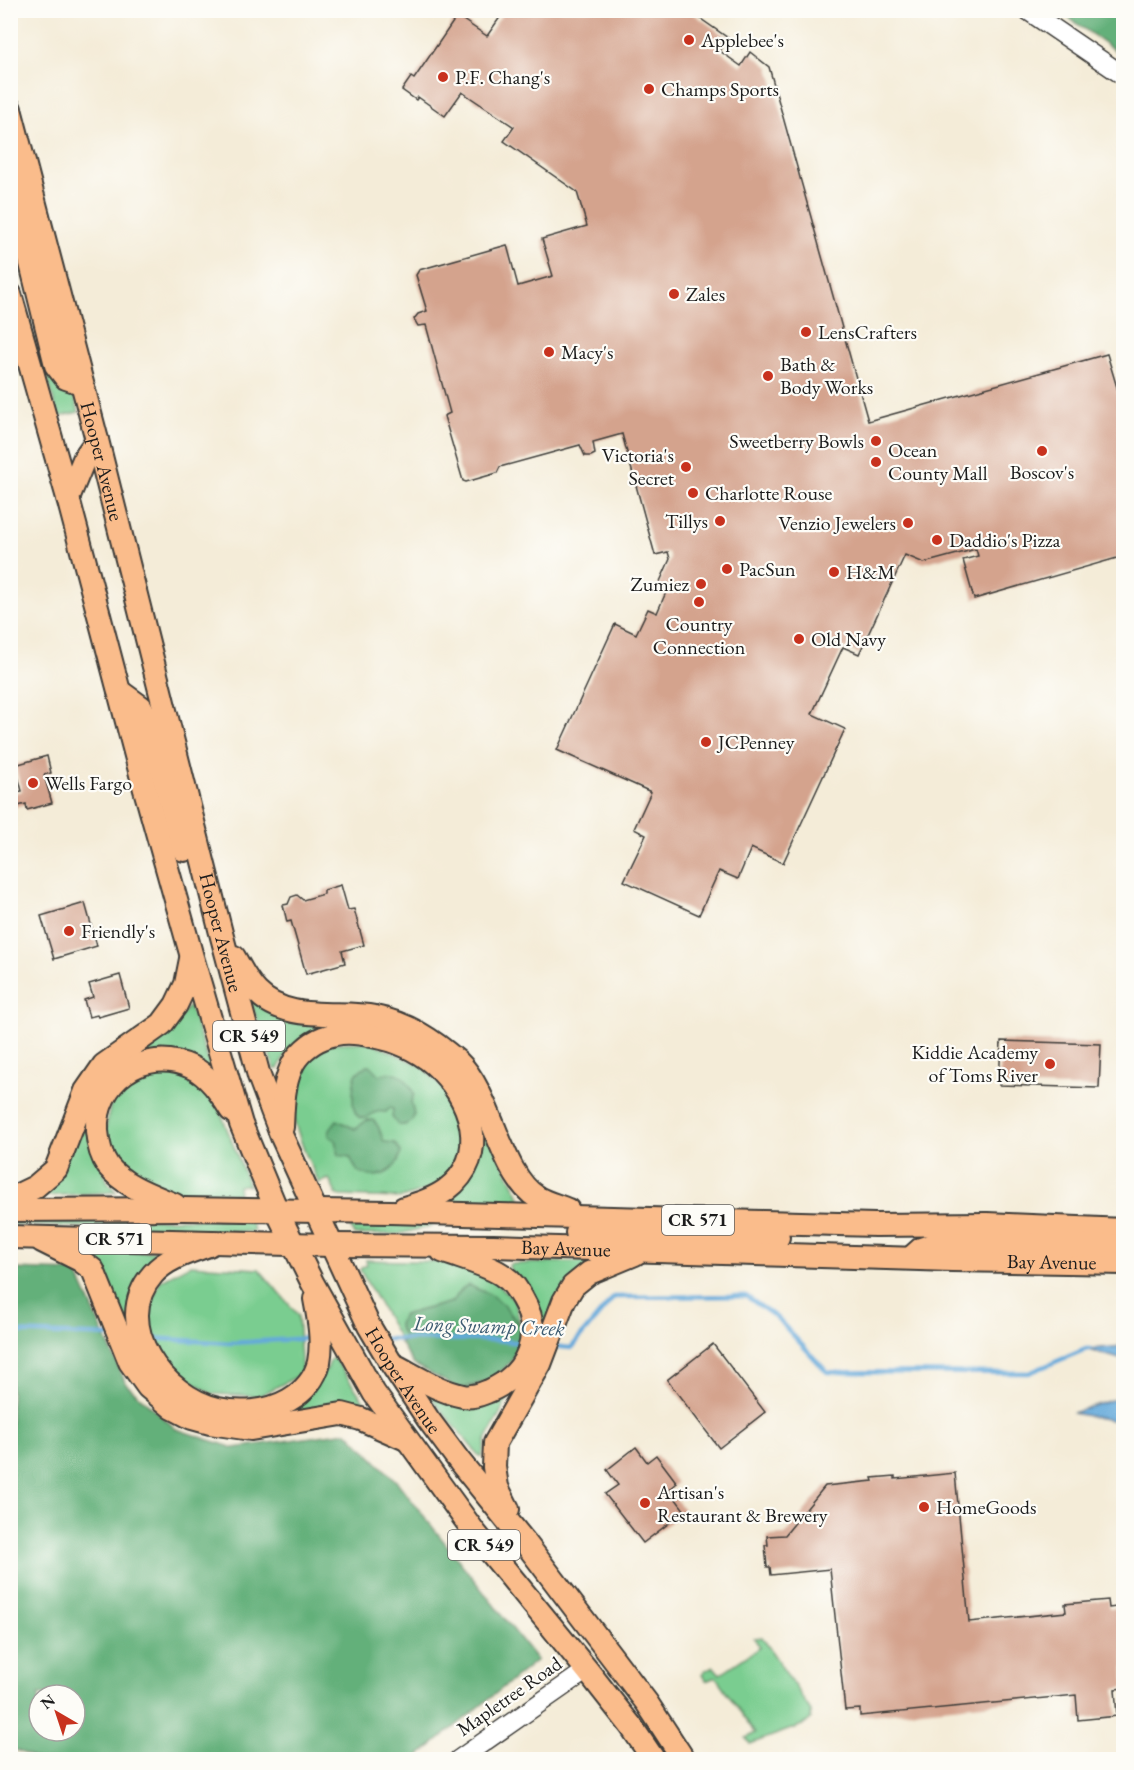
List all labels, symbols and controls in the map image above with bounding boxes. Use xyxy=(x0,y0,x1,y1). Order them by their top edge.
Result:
place label: Applebee's xyxy=(700,27,784,53)
marker: Applebee's xyxy=(682,33,696,47)
place label: P.F. Chang's xyxy=(455,64,550,90)
marker: P.F. Chang's xyxy=(436,70,450,84)
place label: Champs Sports xyxy=(661,76,779,102)
marker: Champs Sports xyxy=(642,82,656,96)
place label: Zales xyxy=(686,281,725,307)
marker: Zales xyxy=(667,287,681,301)
place label: LensCrafters xyxy=(818,319,917,345)
marker: LensCrafters xyxy=(799,325,813,339)
place label: Macy's xyxy=(561,339,614,365)
marker: Macy's xyxy=(542,345,556,359)
place label: Bath & Body Works xyxy=(780,351,873,400)
marker: Bath & Body Works xyxy=(761,369,775,383)
street label: Hooper Avenue xyxy=(74,399,130,524)
place label: Sweetberry Bowls xyxy=(729,428,864,454)
marker: Sweetberry Bowls xyxy=(869,434,883,448)
place label: Ocean County Mall xyxy=(888,437,988,486)
place label: Victoria's Secret xyxy=(602,442,675,491)
marker: Boscov's xyxy=(1035,444,1049,458)
marker: Ocean County Mall xyxy=(869,455,883,469)
place label: Boscov's xyxy=(1010,459,1074,485)
marker: Victoria's Secret xyxy=(679,460,693,474)
place label: Charlotte Rouse xyxy=(705,480,832,506)
marker: Charlotte Rouse xyxy=(686,486,700,500)
place label: Tillys xyxy=(665,508,708,534)
place label: Venzio Jewelers xyxy=(779,510,896,536)
marker: Tillys xyxy=(713,514,727,528)
marker: Venzio Jewelers xyxy=(901,516,915,530)
place label: Daddio's Pizza xyxy=(949,527,1061,553)
marker: Daddio's Pizza xyxy=(930,533,944,547)
place label: PacSun xyxy=(739,556,796,582)
place label: H&M xyxy=(846,559,895,585)
marker: PacSun xyxy=(720,562,734,576)
marker: H&M xyxy=(827,565,841,579)
place label: Zumiez xyxy=(631,571,689,597)
marker: Zumiez xyxy=(694,577,708,591)
marker: Country Connection xyxy=(692,595,706,609)
place label: Country Connection xyxy=(653,611,746,660)
place label: Old Navy xyxy=(811,626,886,652)
marker: Old Navy xyxy=(792,632,806,646)
place label: JCPenney xyxy=(716,729,795,755)
marker: JCPenney xyxy=(699,735,713,749)
place label: Wells Fargo xyxy=(45,770,132,796)
marker: Wells Fargo xyxy=(26,776,40,790)
street label: Hooper Avenue xyxy=(193,870,249,995)
place label: Friendly's xyxy=(81,918,155,944)
marker: Friendly's xyxy=(62,924,76,938)
road number: CR 549 xyxy=(213,1021,285,1051)
place label: Kiddie Academy of Toms River xyxy=(911,1039,1038,1088)
marker: Kiddie Academy of Toms River xyxy=(1043,1057,1057,1071)
road number: CR 571 xyxy=(662,1205,734,1235)
road number: CR 571 xyxy=(79,1224,151,1254)
street label: Bay Avenue xyxy=(521,1234,611,1263)
street label: Bay Avenue xyxy=(1007,1248,1097,1276)
water label: Long Swamp Creek xyxy=(412,1309,566,1342)
street label: Hooper Avenue xyxy=(359,1322,448,1439)
place label: Artisan's Restaurant & Brewery xyxy=(656,1479,828,1528)
place label: HomeGoods xyxy=(936,1494,1036,1520)
marker: Artisan's Restaurant & Brewery xyxy=(638,1496,652,1510)
marker: HomeGoods xyxy=(917,1500,931,1514)
road number: CR 549 xyxy=(448,1530,520,1560)
street label: Mapletree Road xyxy=(451,1650,567,1742)
north arrow xyxy=(27,1683,87,1743)
text: N xyxy=(36,1689,60,1714)

